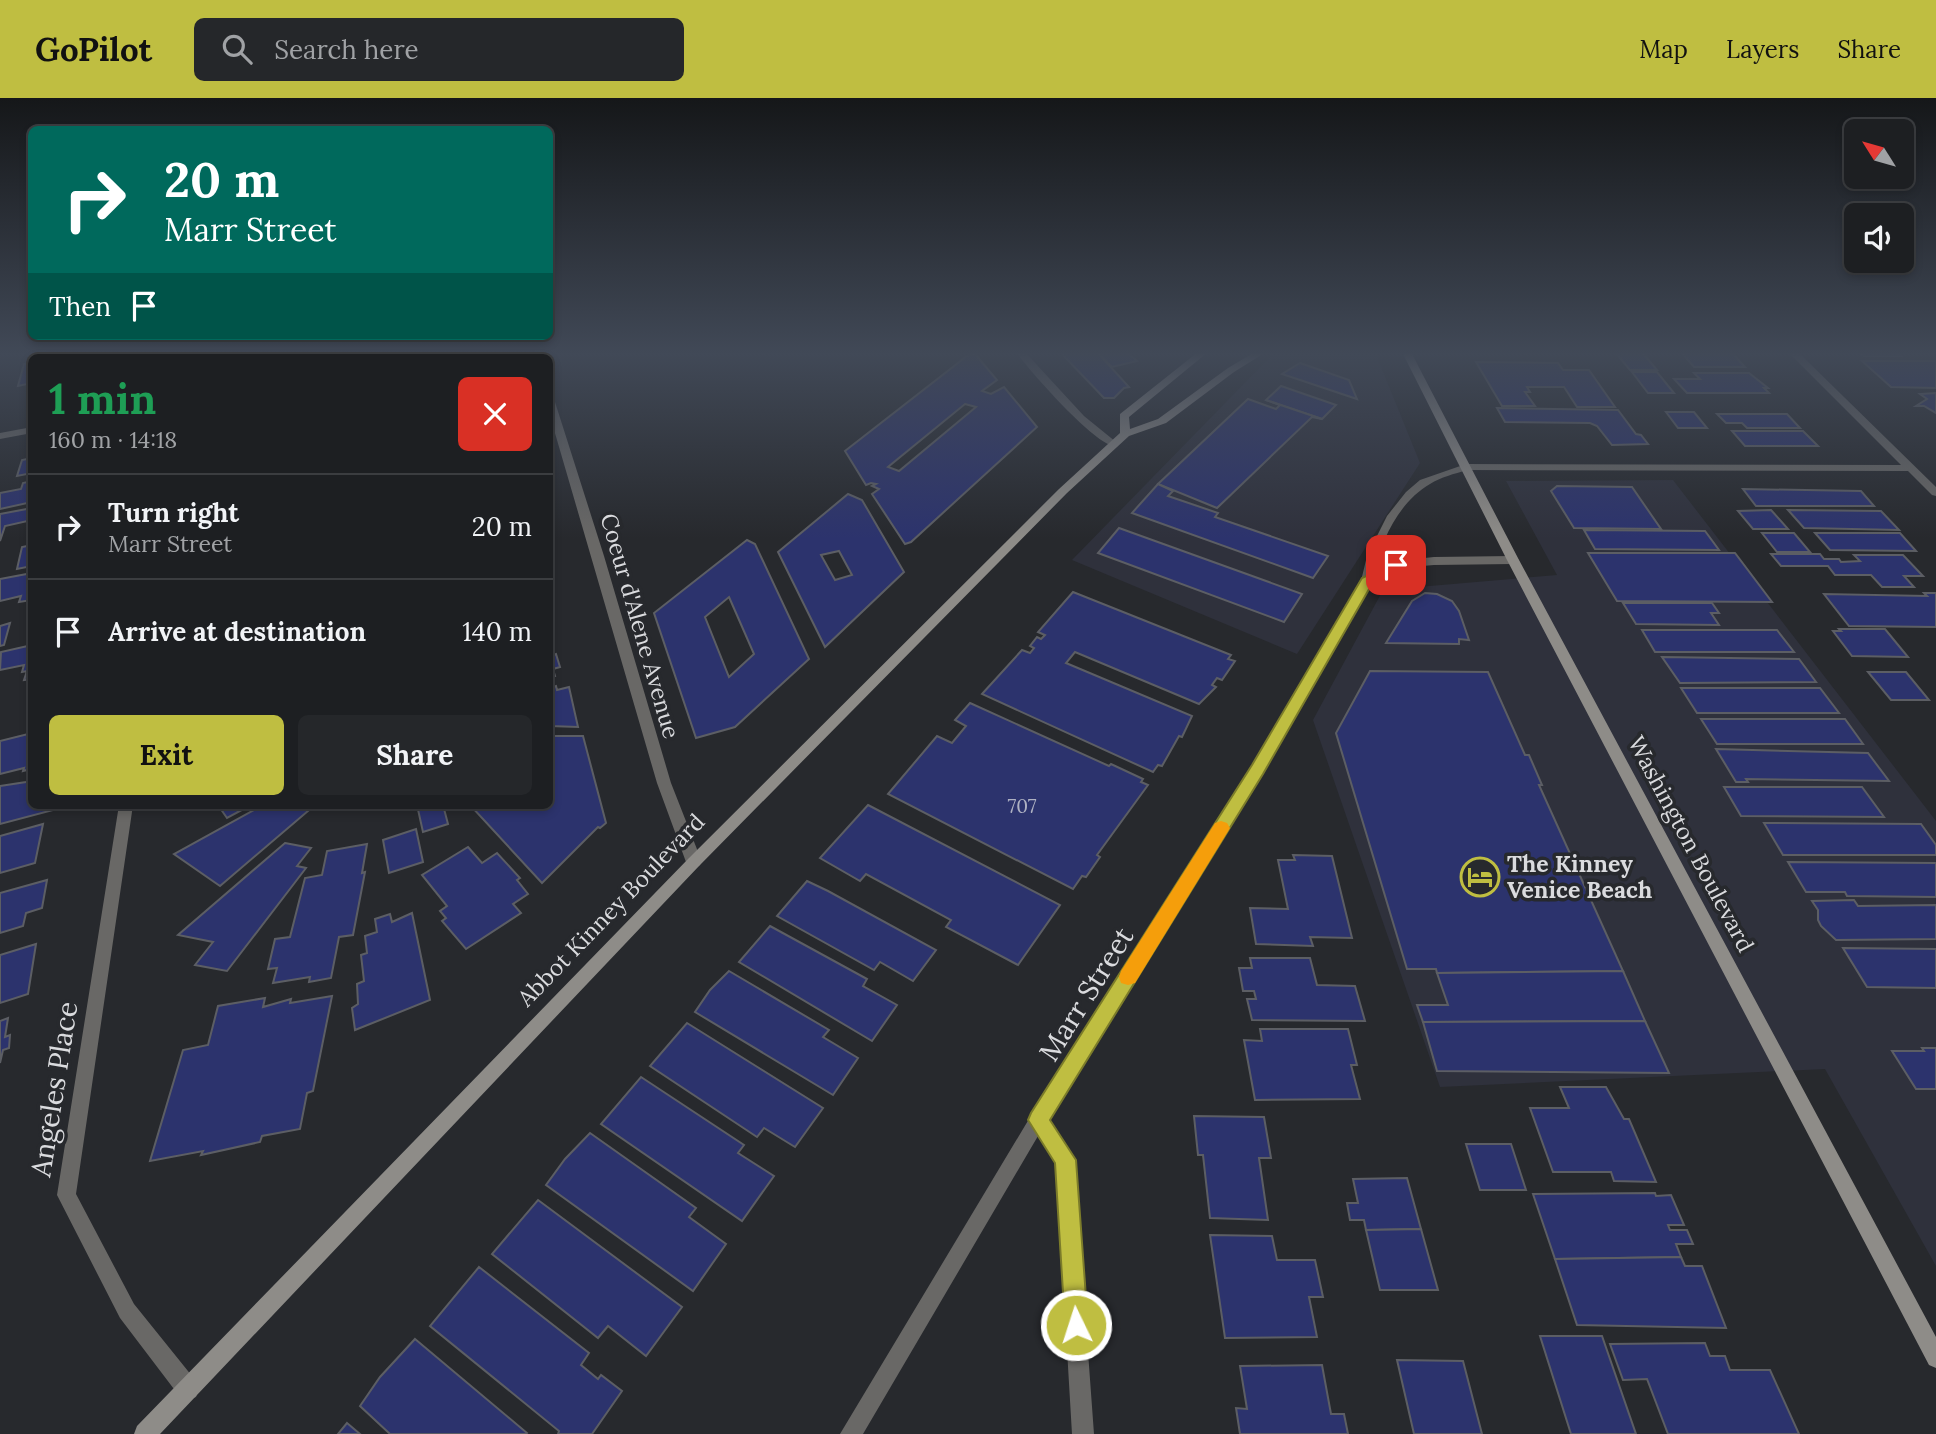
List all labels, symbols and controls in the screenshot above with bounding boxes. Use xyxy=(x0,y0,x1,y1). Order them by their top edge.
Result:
search box xyxy=(194,18,684,81)
text: GoPilot xyxy=(35,28,152,70)
icon: search xyxy=(218,30,256,68)
text: Search here xyxy=(274,33,419,66)
text: Map xyxy=(1639,34,1688,65)
text: Layers xyxy=(1726,34,1799,65)
text: Share xyxy=(1837,34,1901,65)
north arrow xyxy=(1844,119,1914,189)
map controls xyxy=(1844,119,1914,273)
text: 20 m xyxy=(164,148,279,210)
icon: right xyxy=(49,154,140,245)
button: sound xyxy=(1844,203,1914,273)
text: Marr Street xyxy=(164,209,337,250)
icon: arrive xyxy=(125,287,163,325)
text: Then xyxy=(49,290,111,323)
text: 1 min xyxy=(49,372,156,426)
button: close xyxy=(458,377,532,451)
text: 160 m · 14:18 xyxy=(49,425,177,454)
text: Turn right xyxy=(108,496,239,529)
icon: right xyxy=(49,508,87,546)
text: 20 m xyxy=(472,510,532,543)
street label: Coeur d'Alene Avenue xyxy=(594,510,687,742)
text: Marr Street xyxy=(108,529,232,558)
pin xyxy=(1366,535,1426,595)
icon: arrive xyxy=(1377,546,1415,584)
icon: arrive xyxy=(49,613,87,651)
text: Arrive at destination xyxy=(108,615,366,648)
text: 140 m xyxy=(462,615,532,648)
button: Exit xyxy=(49,715,284,795)
button: Share xyxy=(298,715,532,795)
street label: Washington Boulevard xyxy=(1622,731,1761,957)
house number: 707 xyxy=(1008,794,1037,818)
street label: Abbot Kinney Boulevard xyxy=(510,807,711,1013)
place label: The Kinney Venice Beach xyxy=(1507,849,1652,904)
hotel icon: The Kinney Venice Beach xyxy=(1459,856,1501,898)
street label: Marr Street xyxy=(1031,920,1141,1068)
street label: Angeles Place xyxy=(22,999,86,1180)
position arrow xyxy=(1039,1288,1113,1362)

